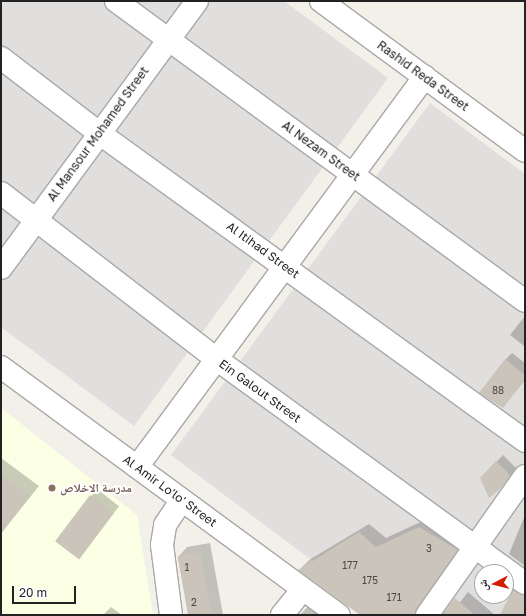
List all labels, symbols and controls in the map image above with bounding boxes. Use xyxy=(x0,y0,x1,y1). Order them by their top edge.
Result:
street label: Rashid Reda Street xyxy=(374,38,472,114)
street label: Al Mansour Mohamed Street xyxy=(44,64,152,204)
street label: Al Nezam Street xyxy=(279,118,363,184)
street label: Al Itihad Street xyxy=(224,219,302,281)
street label: Ein Galout Street xyxy=(216,356,304,426)
house number: 88 xyxy=(492,385,504,397)
street label: Al Amir Lo'lo' Street xyxy=(120,452,220,530)
place label: مدرسة الاخلاص xyxy=(60,481,132,495)
marker: مدرسة الاخلاص xyxy=(47,483,57,493)
house number: 3 xyxy=(426,543,432,555)
house number: 177 xyxy=(342,560,358,572)
house number: 1 xyxy=(185,562,189,574)
north arrow xyxy=(474,564,514,604)
house number: 175 xyxy=(362,575,378,587)
scale bar xyxy=(14,578,78,604)
text: ش xyxy=(475,579,490,592)
text: 20 m xyxy=(19,585,47,600)
house number: 171 xyxy=(387,592,401,604)
house number: 2 xyxy=(191,597,197,609)

